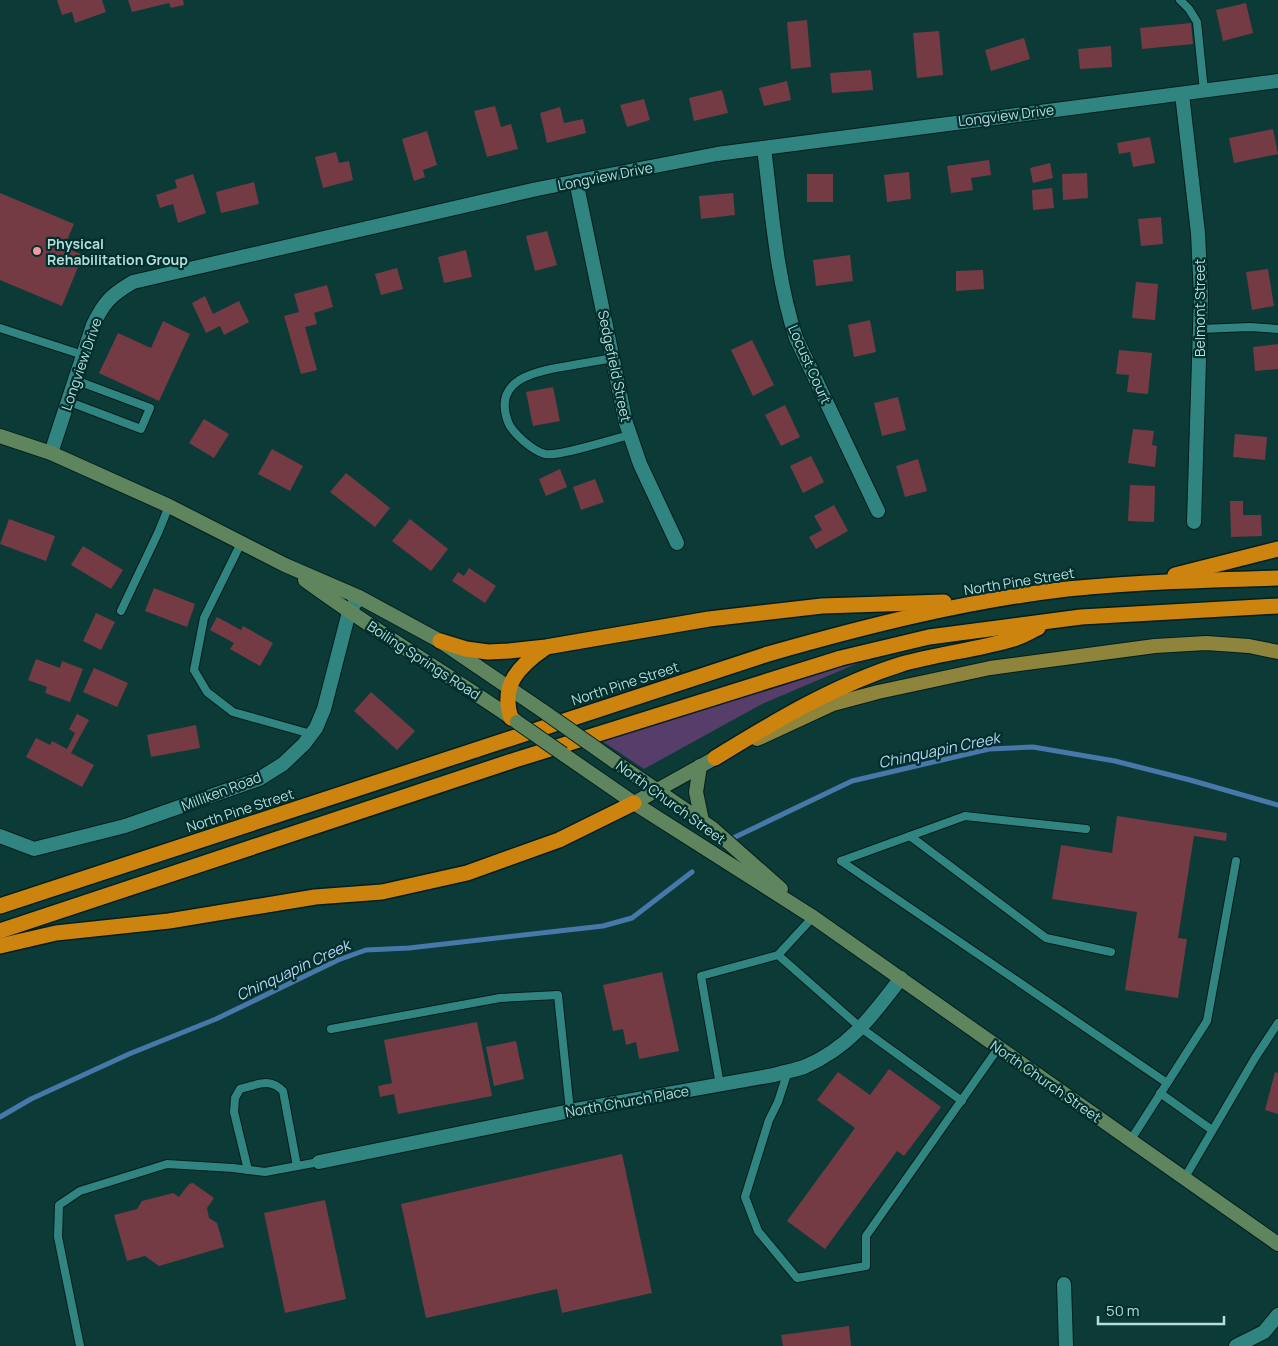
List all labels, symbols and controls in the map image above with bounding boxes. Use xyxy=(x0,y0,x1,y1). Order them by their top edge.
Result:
street label: Longview Drive xyxy=(957,100,1055,130)
street label: Longview Drive xyxy=(556,157,654,195)
place label: Physical Rehabilitation Group xyxy=(47,234,188,269)
marker: Physical Rehabilitation Group xyxy=(31,245,43,257)
street label: Belmont Street xyxy=(1190,259,1209,357)
street label: Sedgefield Street xyxy=(594,308,636,424)
street label: Longview Drive xyxy=(56,315,106,413)
street label: Locust Court xyxy=(784,322,836,407)
street label: North Pine Street xyxy=(962,563,1076,599)
street label: Boiling Springs Road xyxy=(364,616,484,704)
street label: North Pine Street xyxy=(569,657,681,709)
water label: Chinquapin Creek xyxy=(876,726,1004,773)
street label: North Church Street xyxy=(612,756,730,848)
street label: Milliken Road xyxy=(178,767,264,815)
street label: North Pine Street xyxy=(184,784,296,836)
water label: Chinquapin Creek xyxy=(233,933,356,1006)
street label: North Church Street xyxy=(987,1036,1105,1127)
street label: North Church Place xyxy=(564,1081,690,1121)
scale bar xyxy=(1098,1294,1224,1326)
text: 50 m xyxy=(1106,1300,1140,1321)

